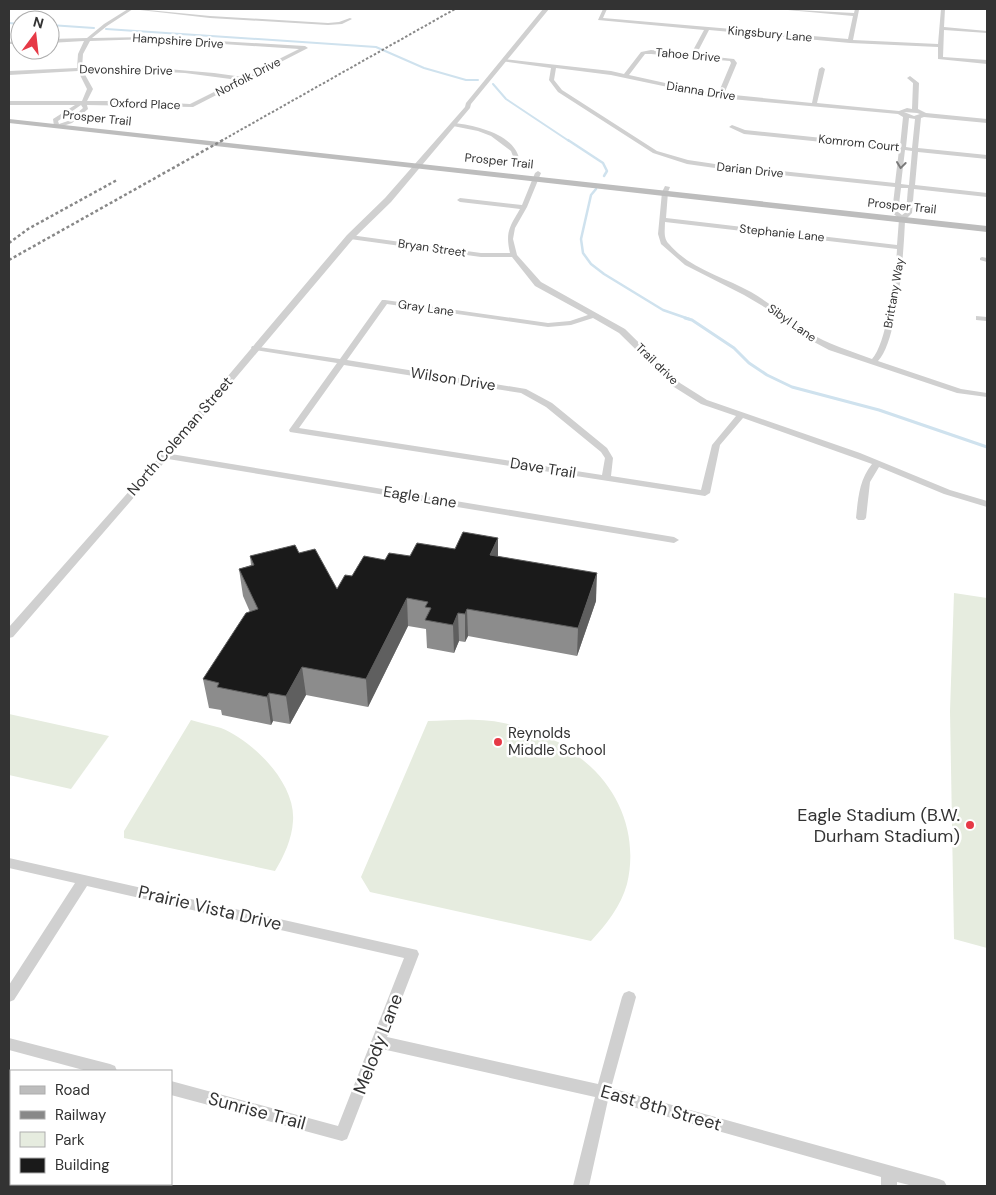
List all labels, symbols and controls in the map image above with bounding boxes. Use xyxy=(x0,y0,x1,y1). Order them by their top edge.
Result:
north arrow xyxy=(10,10,60,60)
text: N xyxy=(31,12,46,32)
street label: Kingsbury Lane xyxy=(727,22,813,46)
street label: Hampshire Drive xyxy=(132,30,224,52)
street label: Tahoe Drive xyxy=(655,44,721,66)
street label: Norfolk Drive xyxy=(213,54,283,100)
street label: Devonshire Drive xyxy=(79,61,173,79)
street label: Dianna Drive xyxy=(665,78,737,104)
street label: Oxford Place xyxy=(109,95,181,113)
street label: Prosper Trail xyxy=(62,106,132,130)
street label: Komrom Court xyxy=(818,131,901,155)
street label: Prosper Trail xyxy=(464,149,534,173)
street label: Darian Drive xyxy=(716,159,784,181)
one-way arrow xyxy=(896,161,907,169)
street label: Prosper Trail xyxy=(867,194,937,218)
street label: Stephanie Lane xyxy=(739,221,826,245)
street label: Bryan Street xyxy=(397,235,467,261)
street label: Brittany Way xyxy=(880,256,908,329)
street label: Gray Lane xyxy=(397,296,455,320)
street label: Sibyl Lane xyxy=(764,300,820,346)
street label: Trail drive xyxy=(632,340,682,388)
street label: Wilson Drive xyxy=(409,362,497,396)
street label: North Coleman Street xyxy=(123,372,237,500)
street label: Dave Trail xyxy=(509,453,577,483)
street label: Eagle Lane xyxy=(382,481,458,513)
place label: Reynolds Middle School xyxy=(508,723,606,760)
marker: Reynolds Middle School xyxy=(492,736,504,748)
place label: Eagle Stadium (B.W. Durham Stadium) xyxy=(797,803,960,848)
marker: Eagle Stadium (B.W. Durham Stadium) xyxy=(964,819,976,831)
street label: Prairie Vista Drive xyxy=(136,880,284,936)
street label: Melody Lane xyxy=(348,990,408,1098)
legend xyxy=(10,1070,172,1185)
street label: East 8th Street xyxy=(598,1079,724,1137)
text: Road xyxy=(55,1080,90,1100)
street label: Sunrise Trail xyxy=(206,1086,308,1136)
text: Railway xyxy=(55,1105,107,1125)
text: Park xyxy=(55,1130,85,1150)
text: Building xyxy=(55,1155,110,1175)

